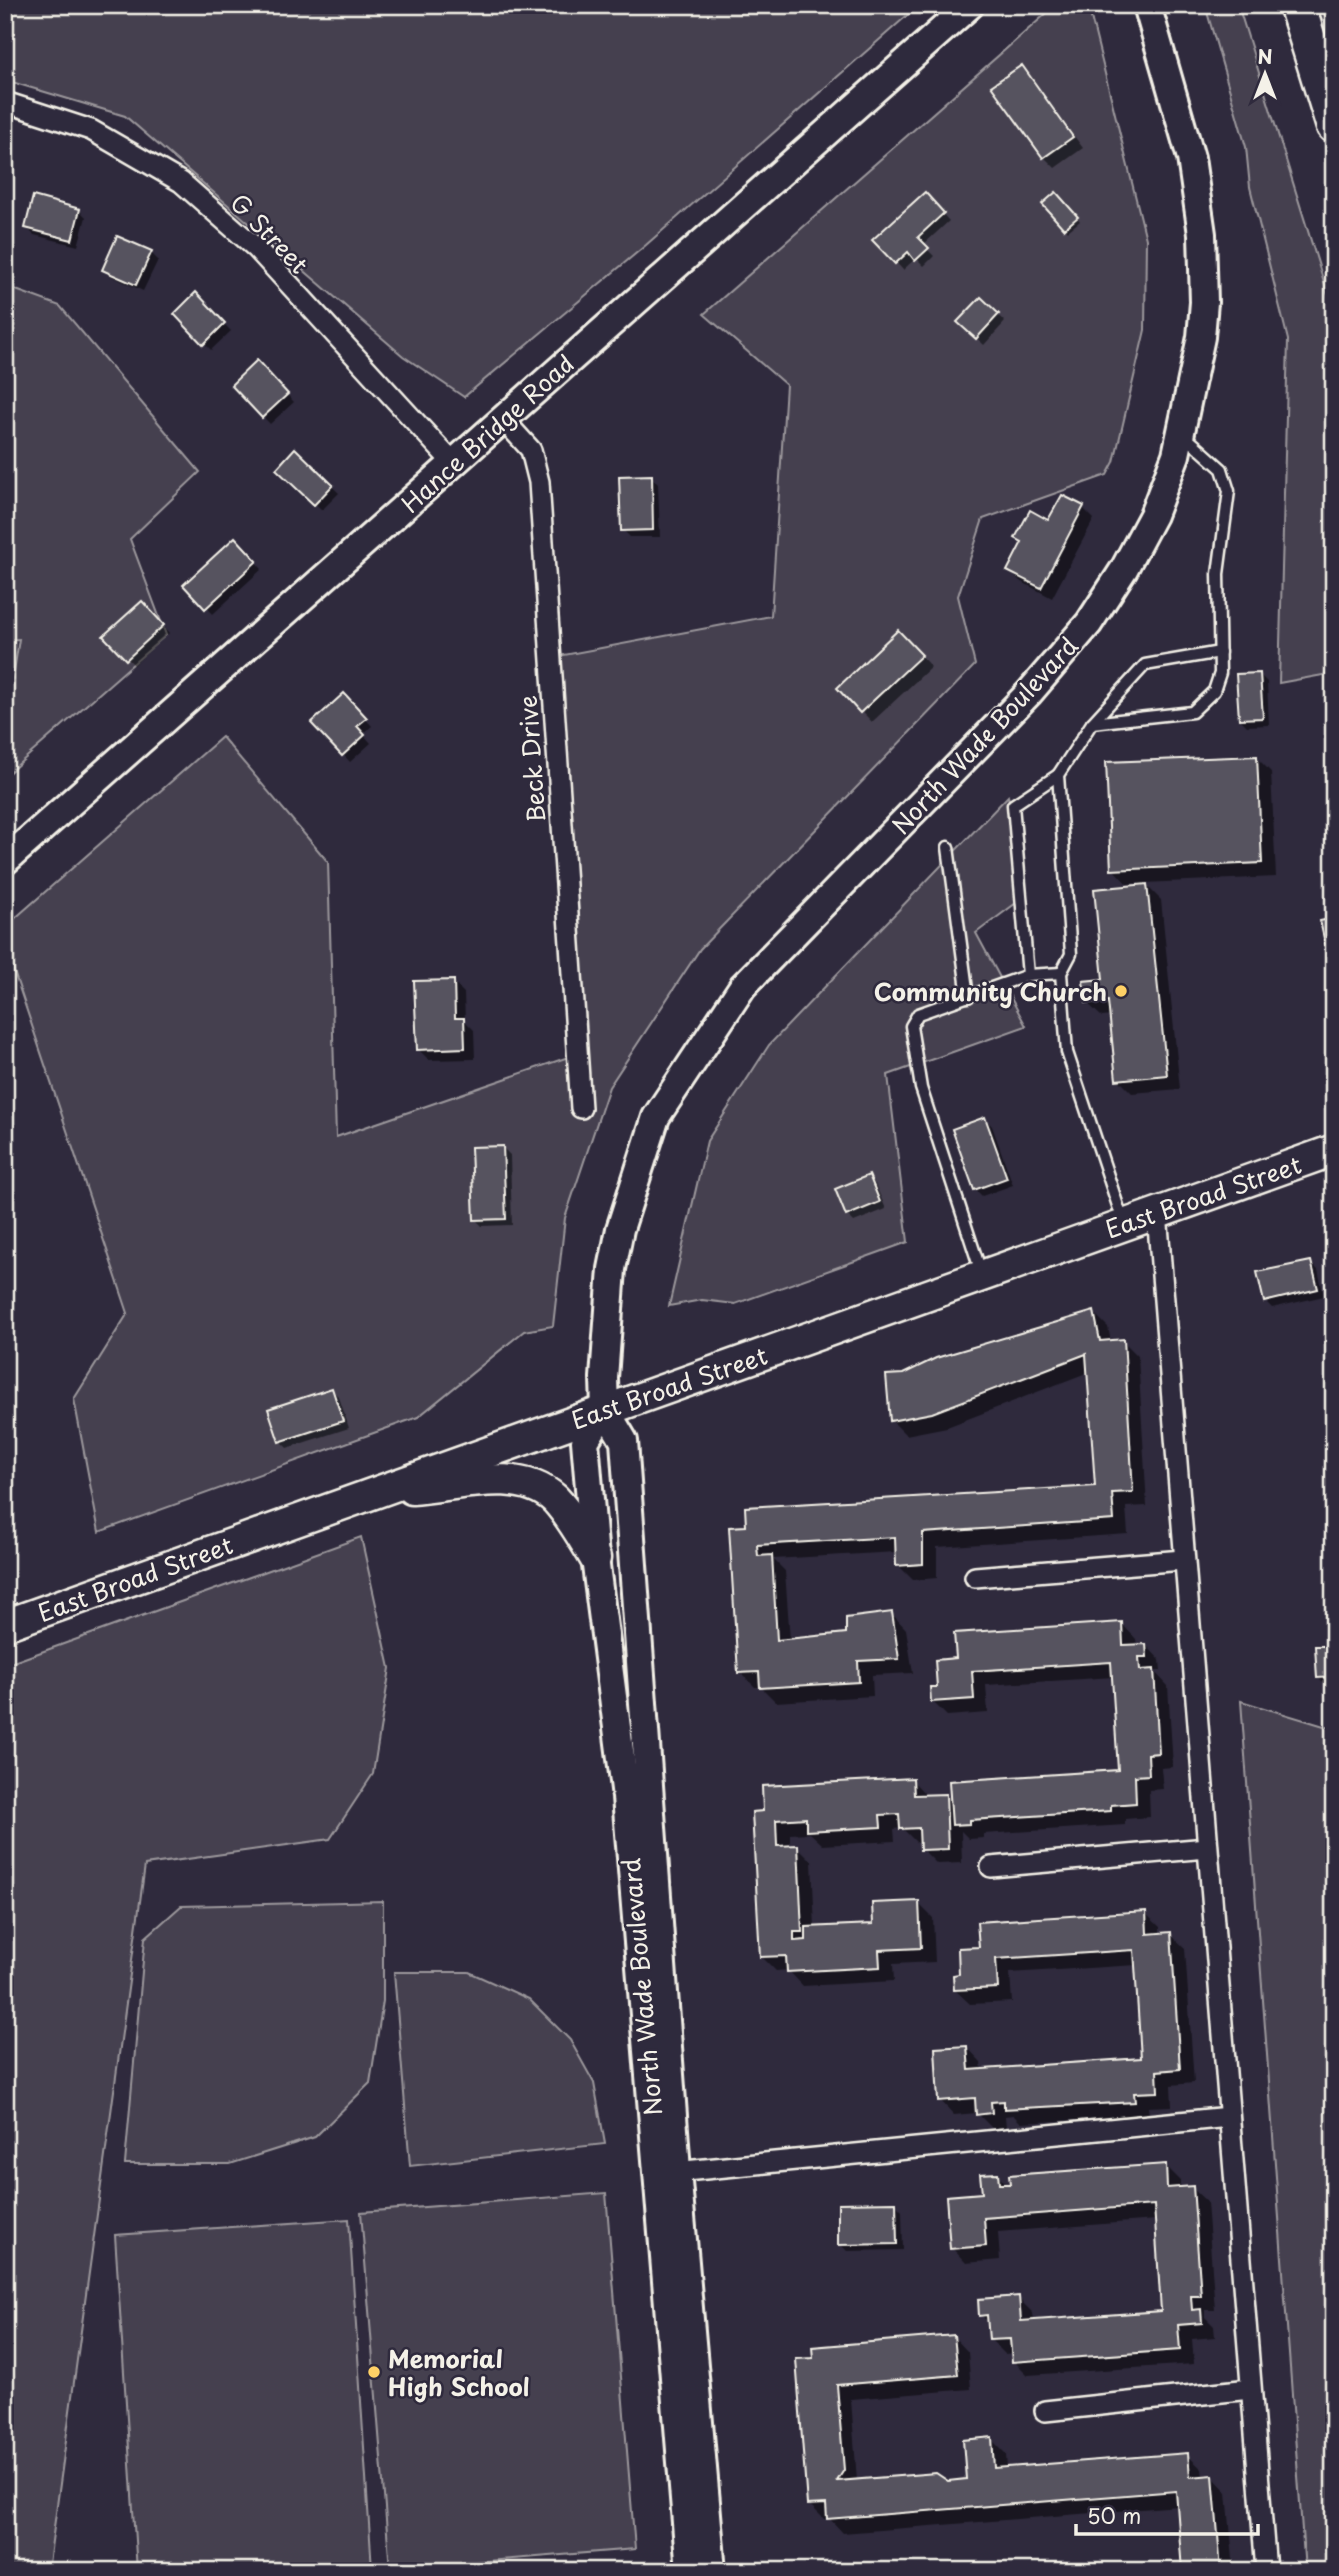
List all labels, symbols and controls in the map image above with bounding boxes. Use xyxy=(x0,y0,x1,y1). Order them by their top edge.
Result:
north arrow xyxy=(1230,38,1300,108)
text: N xyxy=(1257,42,1273,70)
street label: G Street xyxy=(223,185,317,281)
street label: Hance Bridge Road xyxy=(393,345,581,521)
street label: North Wade Boulevard xyxy=(883,628,1085,842)
street label: Beck Drive xyxy=(509,694,553,824)
place label: Community Church xyxy=(874,973,1107,1009)
marker: Community Church xyxy=(1113,983,1129,999)
street label: East Broad Street xyxy=(1100,1146,1306,1246)
street label: East Broad Street xyxy=(566,1337,772,1437)
street label: East Broad Street xyxy=(32,1526,238,1630)
street label: North Wade Boulevard xyxy=(612,1856,670,2117)
place label: Memorial High School xyxy=(388,2340,530,2404)
marker: Memorial High School xyxy=(366,2364,382,2380)
scale bar xyxy=(1076,2492,1258,2536)
text: 50 m xyxy=(1087,2499,1141,2531)

